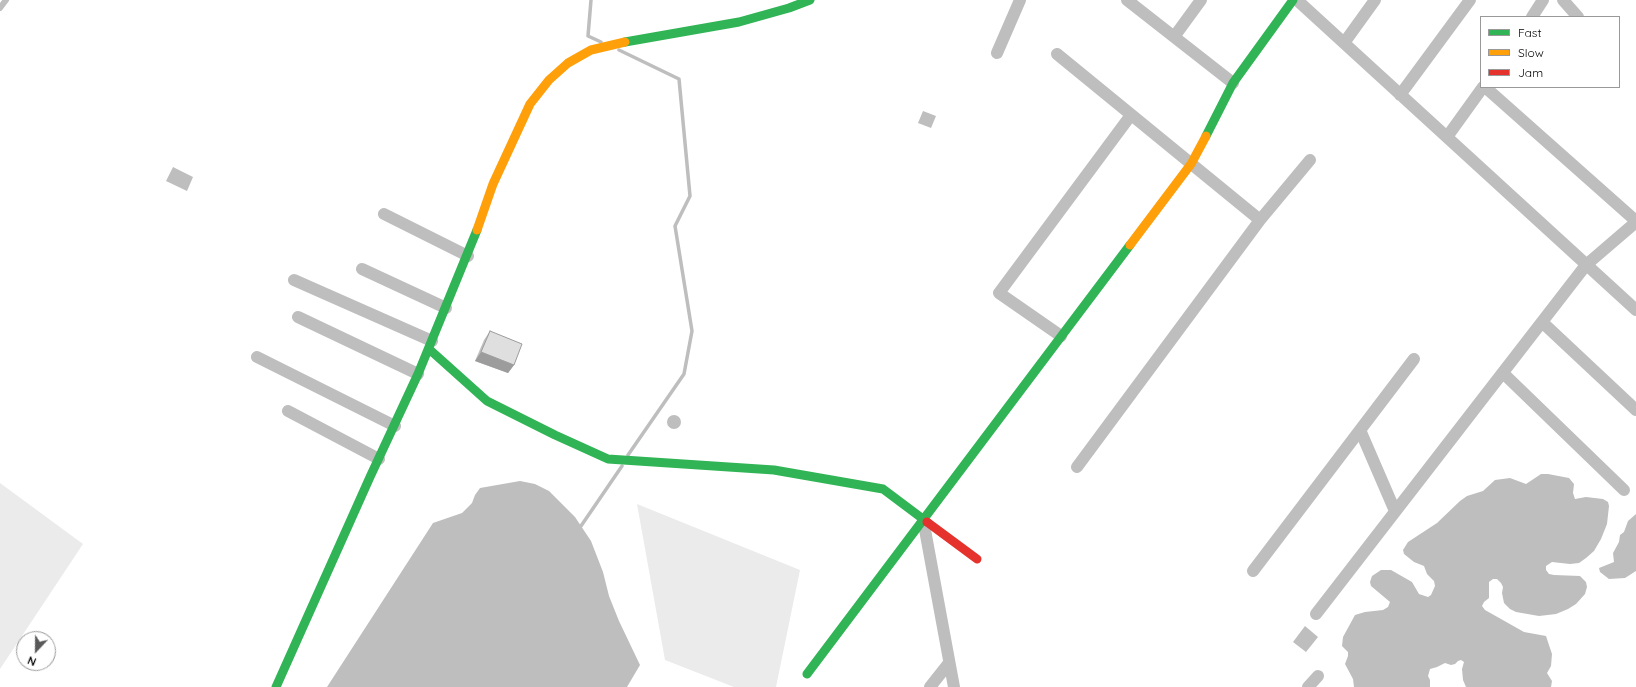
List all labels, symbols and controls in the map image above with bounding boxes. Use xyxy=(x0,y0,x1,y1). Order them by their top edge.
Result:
legend xyxy=(1480,16,1620,88)
text: Fast xyxy=(1518,25,1542,40)
text: Slow xyxy=(1518,45,1544,60)
text: Jam xyxy=(1518,65,1543,80)
north arrow xyxy=(16,631,56,671)
text: N xyxy=(26,653,38,669)

